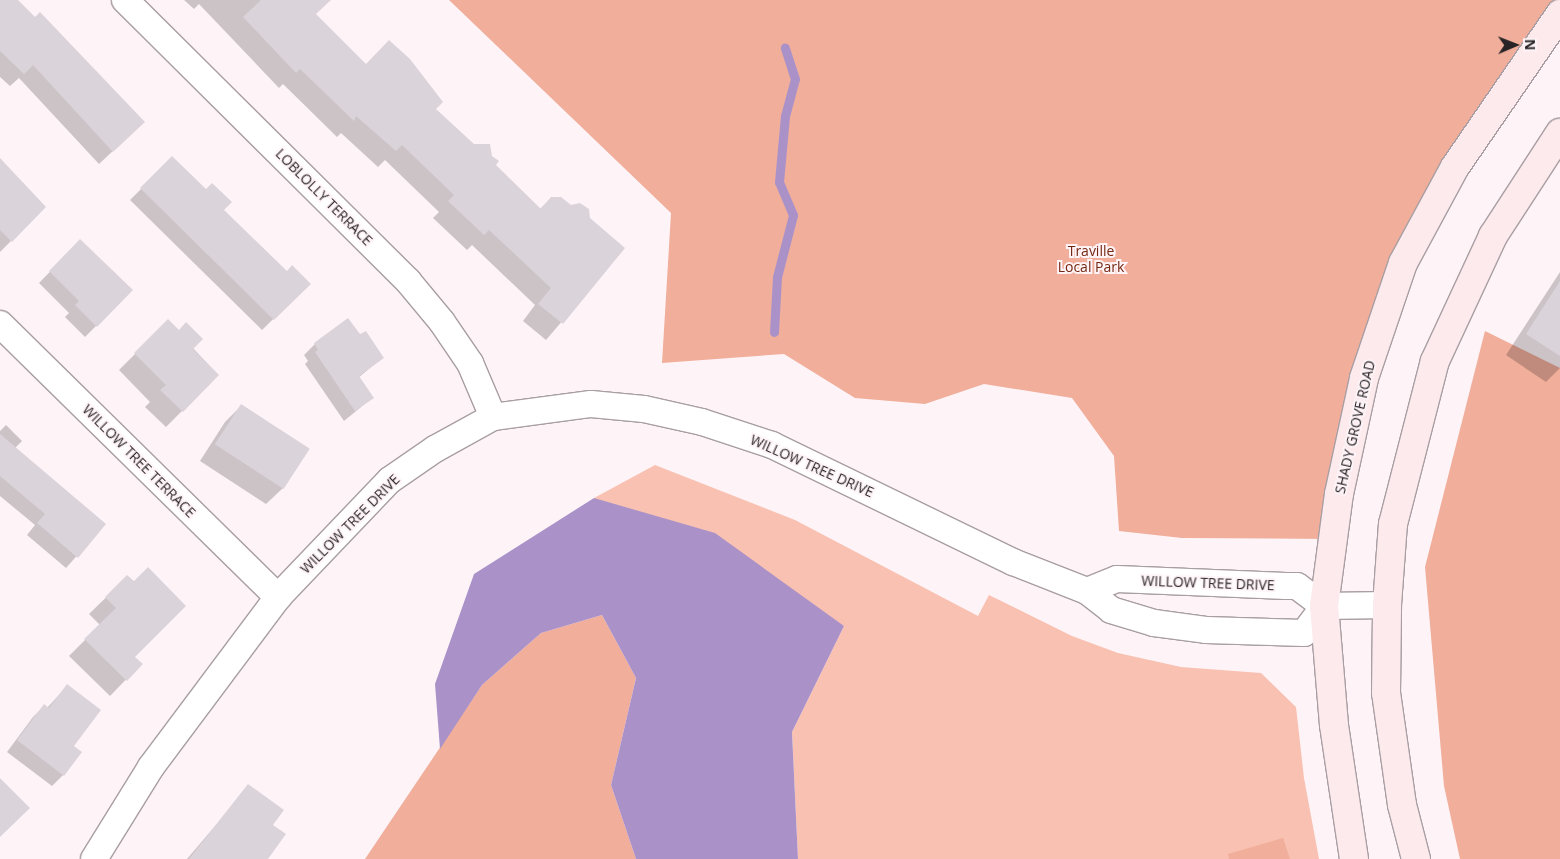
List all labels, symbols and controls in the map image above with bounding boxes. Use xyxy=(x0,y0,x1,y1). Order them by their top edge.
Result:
north arrow xyxy=(1490,20,1540,70)
text: N xyxy=(1521,39,1540,51)
street label: LOBLOLLY TERRACE xyxy=(272,145,376,249)
park label: Traville Local Park xyxy=(1058,243,1124,276)
street label: SHADY GROVE ROAD xyxy=(1331,359,1379,495)
street label: WILLOW TREE TERRACE xyxy=(79,401,199,521)
street label: WILLOW TREE DRIVE xyxy=(748,431,876,501)
street label: WILLOW TREE DRIVE xyxy=(297,471,403,577)
street label: WILLOW TREE DRIVE xyxy=(1141,572,1275,594)

